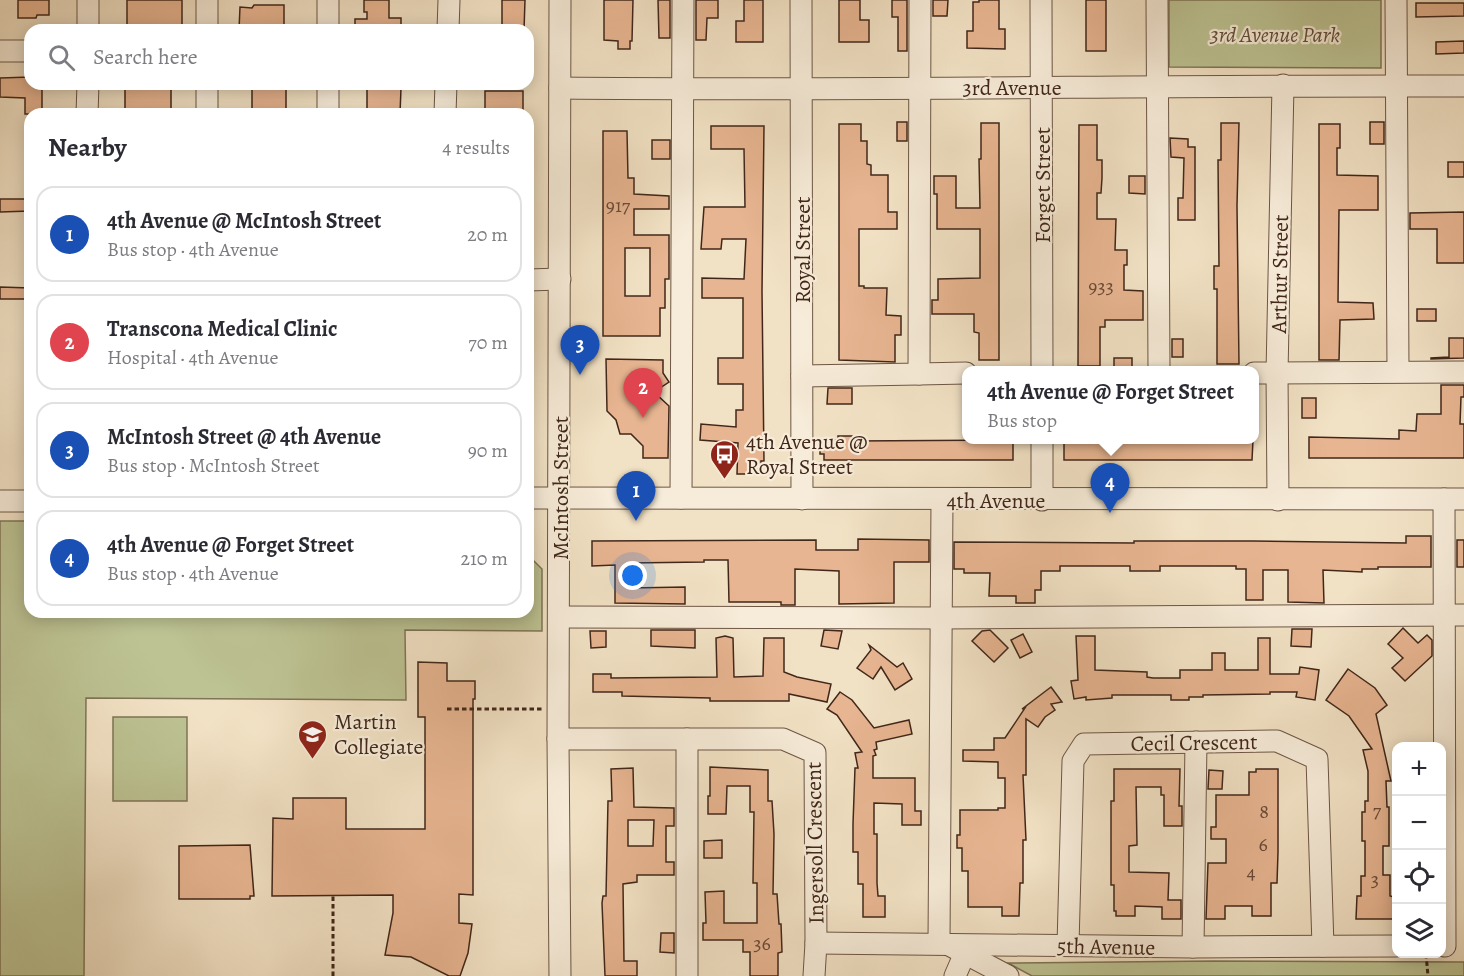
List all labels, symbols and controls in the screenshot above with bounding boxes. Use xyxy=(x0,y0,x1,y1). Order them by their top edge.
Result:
park label: 3rd Avenue Park xyxy=(1209,20,1340,50)
search box xyxy=(24,24,534,90)
icon: search xyxy=(45,41,78,74)
text: Search here xyxy=(93,42,198,72)
street label: 3rd Avenue xyxy=(962,73,1062,103)
street label: Forget Street xyxy=(1028,127,1058,243)
text: Nearby xyxy=(48,130,127,165)
text: 4 results xyxy=(442,134,510,161)
house number: 917 xyxy=(606,192,631,219)
street label: Royal Street xyxy=(788,197,818,303)
text: 4th Avenue @ McIntosh Street xyxy=(107,206,381,236)
street label: Arthur Street xyxy=(1264,214,1296,335)
text: 1 xyxy=(66,221,73,248)
text: 20 m xyxy=(467,221,508,248)
text: Bus stop · 4th Avenue xyxy=(107,236,279,263)
house number: 933 xyxy=(1088,273,1114,300)
text: Transcona Medical Clinic xyxy=(107,314,338,344)
pin: 3 xyxy=(560,326,600,375)
text: 2 xyxy=(65,329,74,356)
text: 70 m xyxy=(468,329,508,356)
text: Hospital · 4th Avenue xyxy=(107,344,278,371)
popup xyxy=(962,366,1259,444)
pin: 2 xyxy=(624,368,662,418)
text: 4th Avenue @ Forget Street xyxy=(987,377,1234,407)
text: Bus stop xyxy=(987,407,1057,434)
street label: McIntosh Street xyxy=(546,416,576,560)
text: McIntosh Street @ 4th Avenue xyxy=(107,422,381,452)
place label: 4th Avenue @ Royal Street xyxy=(746,427,868,482)
text: 3 xyxy=(65,437,74,464)
text: 90 m xyxy=(468,437,508,464)
bus stop icon: 4th Avenue @ Royal Street xyxy=(709,438,741,480)
text: Bus stop · McIntosh Street xyxy=(107,452,320,479)
pin: 4 xyxy=(1090,464,1130,513)
pin: 1 xyxy=(616,472,656,521)
street label: 4th Avenue xyxy=(947,486,1045,516)
text: 4th Avenue @ Forget Street xyxy=(107,530,354,560)
text: 4 xyxy=(65,545,74,572)
text: 210 m xyxy=(460,545,508,572)
text: Bus stop · 4th Avenue xyxy=(107,560,279,587)
your location xyxy=(618,561,647,590)
place label: Martin Collegiate xyxy=(334,707,423,762)
school or university icon: Martin Collegiate xyxy=(297,718,329,760)
street label: Cecil Crescent xyxy=(1130,727,1258,759)
map controls xyxy=(1392,742,1446,958)
button: + xyxy=(1392,742,1446,796)
street label: Ingersoll Crescent xyxy=(799,762,831,924)
button: − xyxy=(1392,796,1446,850)
house number: 7 xyxy=(1373,797,1382,824)
house number: 8 xyxy=(1259,798,1269,825)
house number: 6 xyxy=(1258,831,1268,858)
button: locate xyxy=(1392,850,1446,904)
house number: 4 xyxy=(1246,859,1256,886)
house number: 3 xyxy=(1371,866,1379,893)
button: layers xyxy=(1392,904,1446,958)
house number: 36 xyxy=(753,930,771,957)
street label: 5th Avenue xyxy=(1057,931,1155,963)

